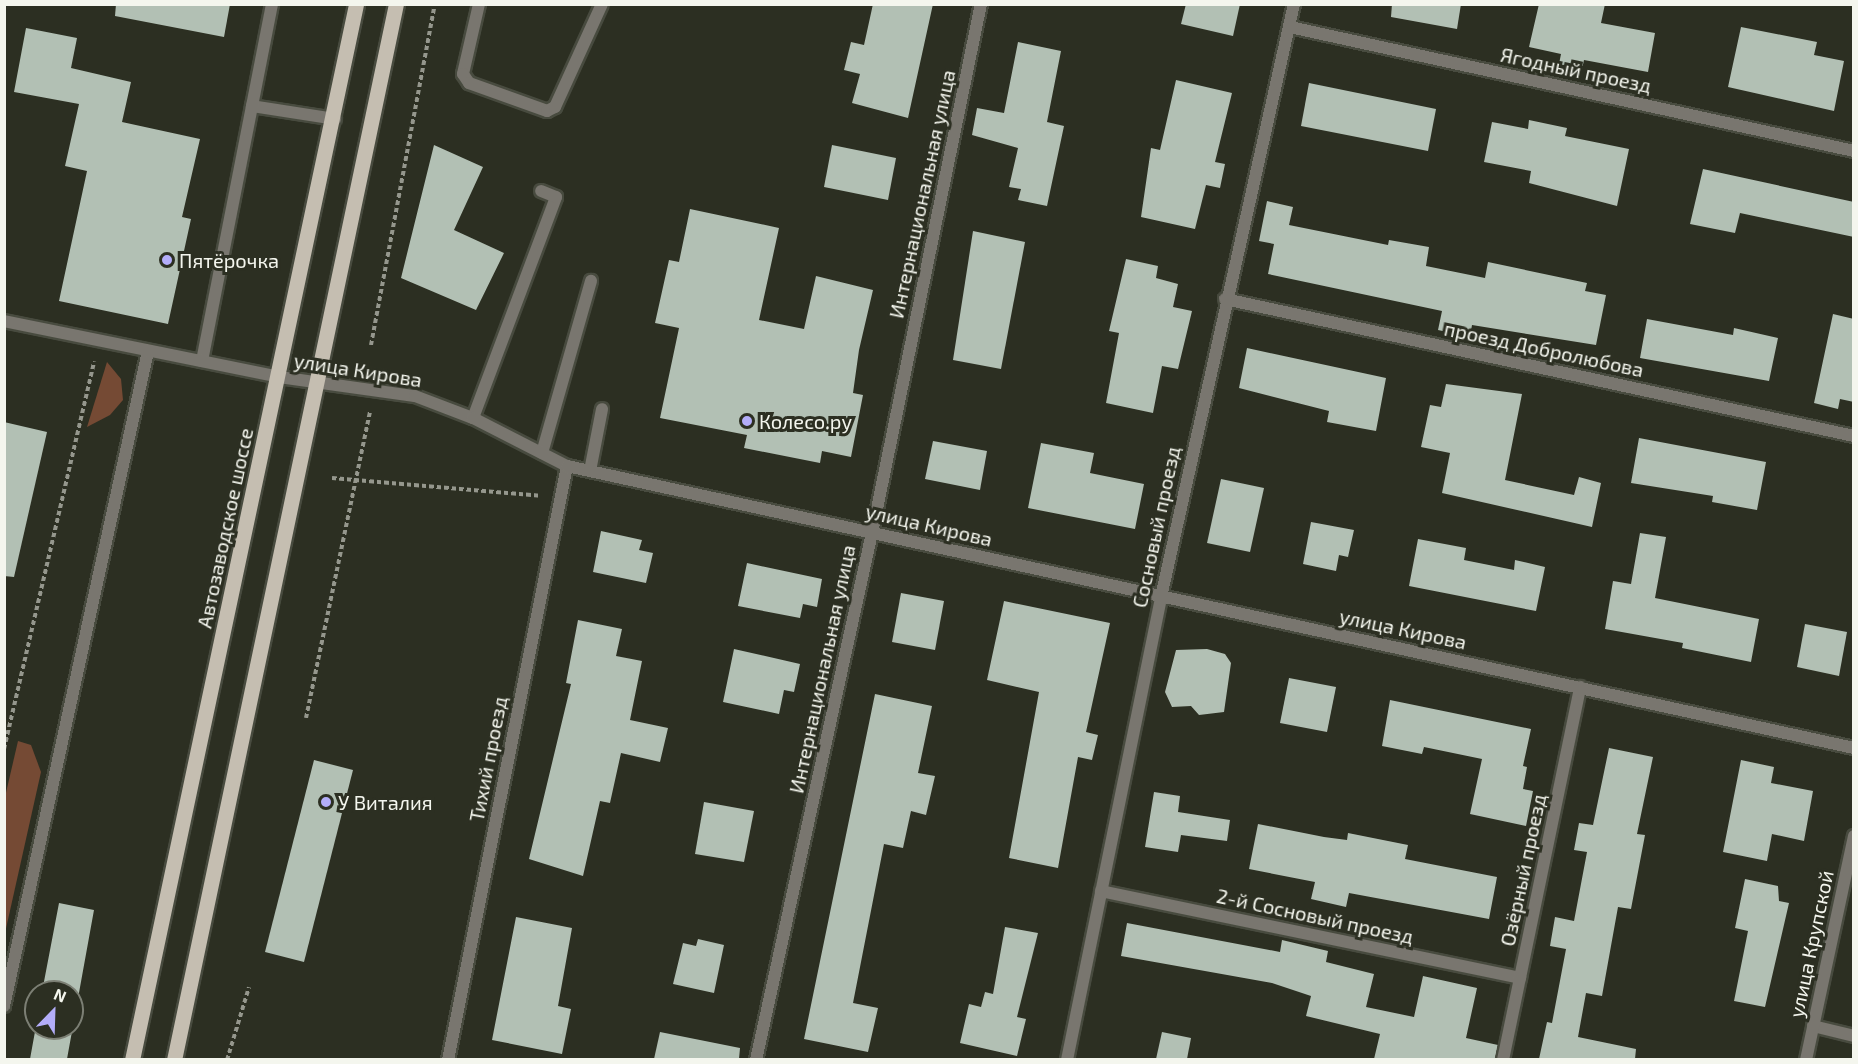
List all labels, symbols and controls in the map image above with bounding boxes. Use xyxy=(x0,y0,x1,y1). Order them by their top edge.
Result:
street label: Ягодный проезд xyxy=(1498,42,1654,98)
street label: Интернациональная улица xyxy=(884,68,960,320)
place label: Пятёрочка xyxy=(179,248,279,272)
marker: Пятёрочка xyxy=(160,253,174,267)
street label: проезд Добролюбова xyxy=(1442,316,1646,382)
street label: улица Кирова xyxy=(292,348,424,392)
place label: Колесо.ру xyxy=(759,409,852,433)
marker: Колесо.ру xyxy=(740,414,754,428)
street label: Автозаводское шоссе xyxy=(192,426,258,630)
street label: Сосновый проезд xyxy=(1127,444,1185,610)
street label: улица Кирова xyxy=(863,499,995,551)
street label: Интернациональная улица xyxy=(784,543,860,795)
street label: улица Кирова xyxy=(1337,604,1469,654)
street label: Тихий проезд xyxy=(464,694,512,824)
place label: У Виталия xyxy=(338,790,433,814)
street label: Озёрный проезд xyxy=(1495,792,1551,948)
marker: У Виталия xyxy=(319,795,333,809)
street label: улица Крупской xyxy=(1784,868,1838,1020)
street label: 2-й Сосновый проезд xyxy=(1214,883,1416,949)
north arrow xyxy=(24,980,84,1040)
text: N xyxy=(51,984,69,1006)

